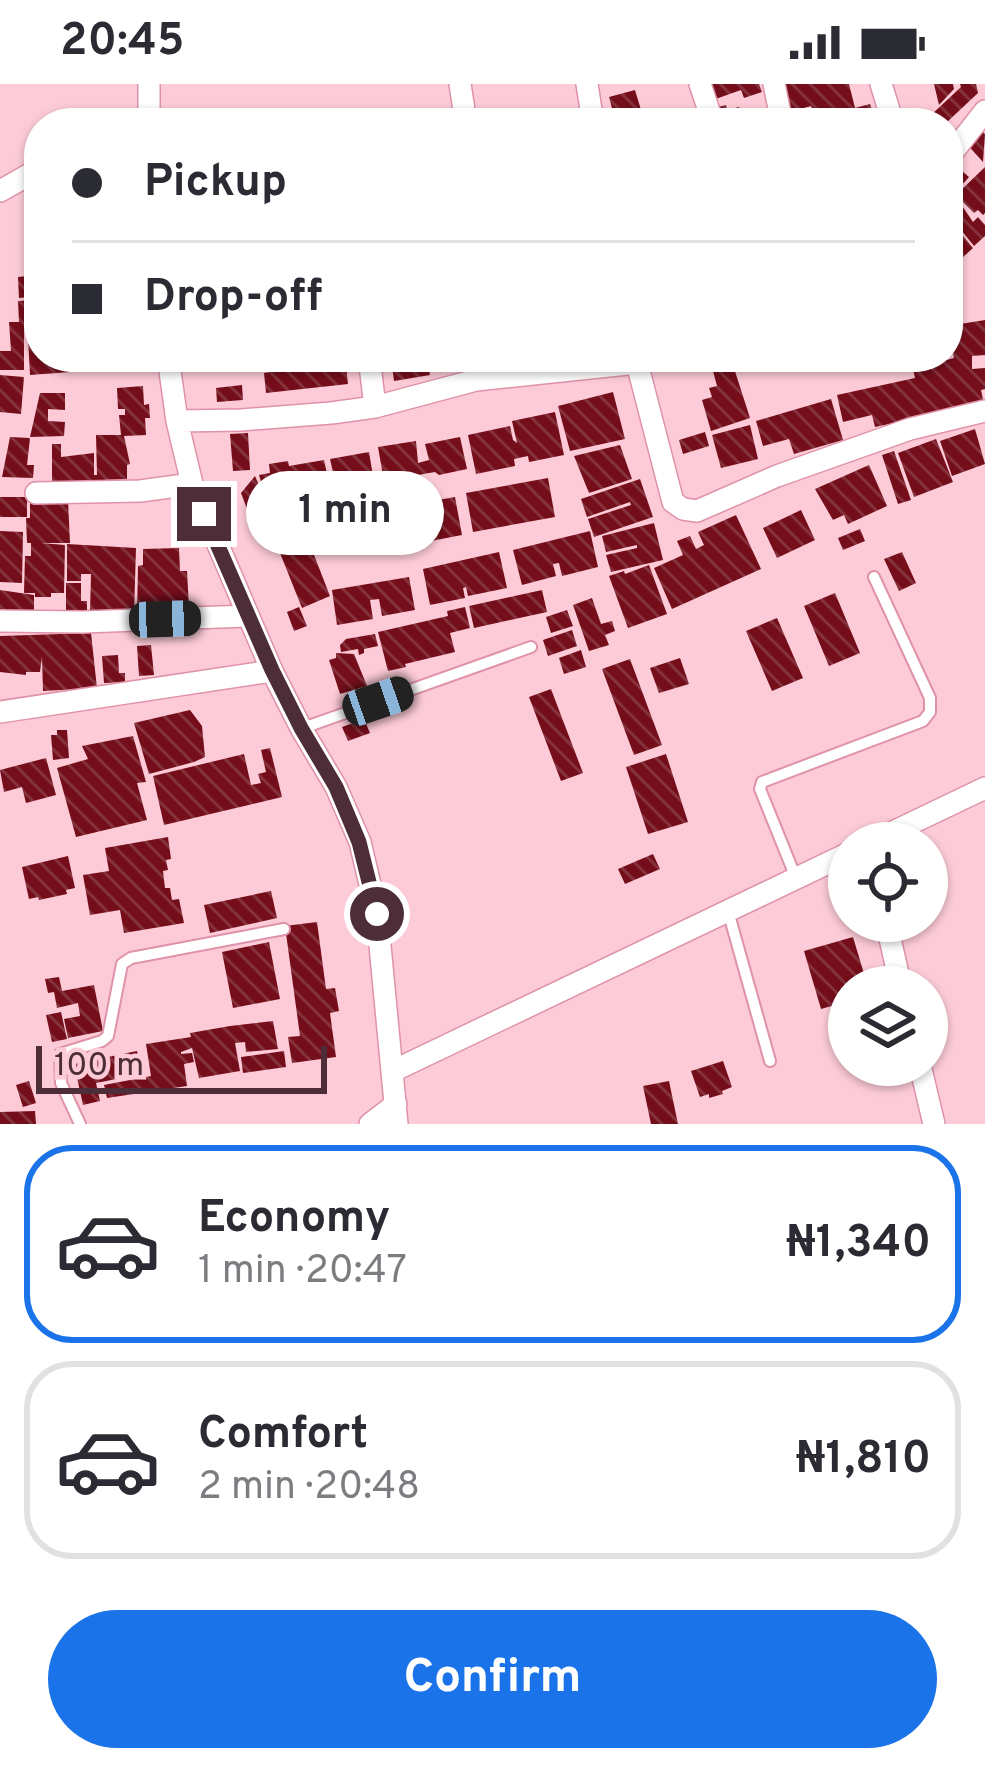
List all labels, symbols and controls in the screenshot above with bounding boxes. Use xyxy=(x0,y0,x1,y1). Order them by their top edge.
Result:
text: 20:45 xyxy=(60,14,184,71)
text: Pickup xyxy=(144,155,287,212)
text: Drop-off xyxy=(144,270,323,327)
callout: 1 min xyxy=(246,472,444,556)
route end xyxy=(177,487,231,541)
text: 1 min xyxy=(298,488,392,537)
car xyxy=(128,600,202,638)
car xyxy=(338,672,418,730)
map controls xyxy=(828,822,948,1086)
button: locate xyxy=(828,822,948,942)
route start xyxy=(350,887,404,941)
button: layers xyxy=(828,966,948,1086)
scale bar xyxy=(36,1040,327,1093)
text: 100 m xyxy=(54,1046,144,1088)
icon: car xyxy=(54,1190,162,1298)
text: Economy xyxy=(198,1191,390,1248)
text: ₦1,340 xyxy=(786,1216,931,1273)
text: 1 min · 20:47 xyxy=(198,1248,407,1297)
icon: car xyxy=(54,1406,162,1514)
text: Comfort xyxy=(198,1407,368,1464)
text: ₦1,810 xyxy=(795,1432,931,1489)
text: 2 min · 20:48 xyxy=(198,1464,420,1513)
button: Confirm xyxy=(48,1610,937,1748)

